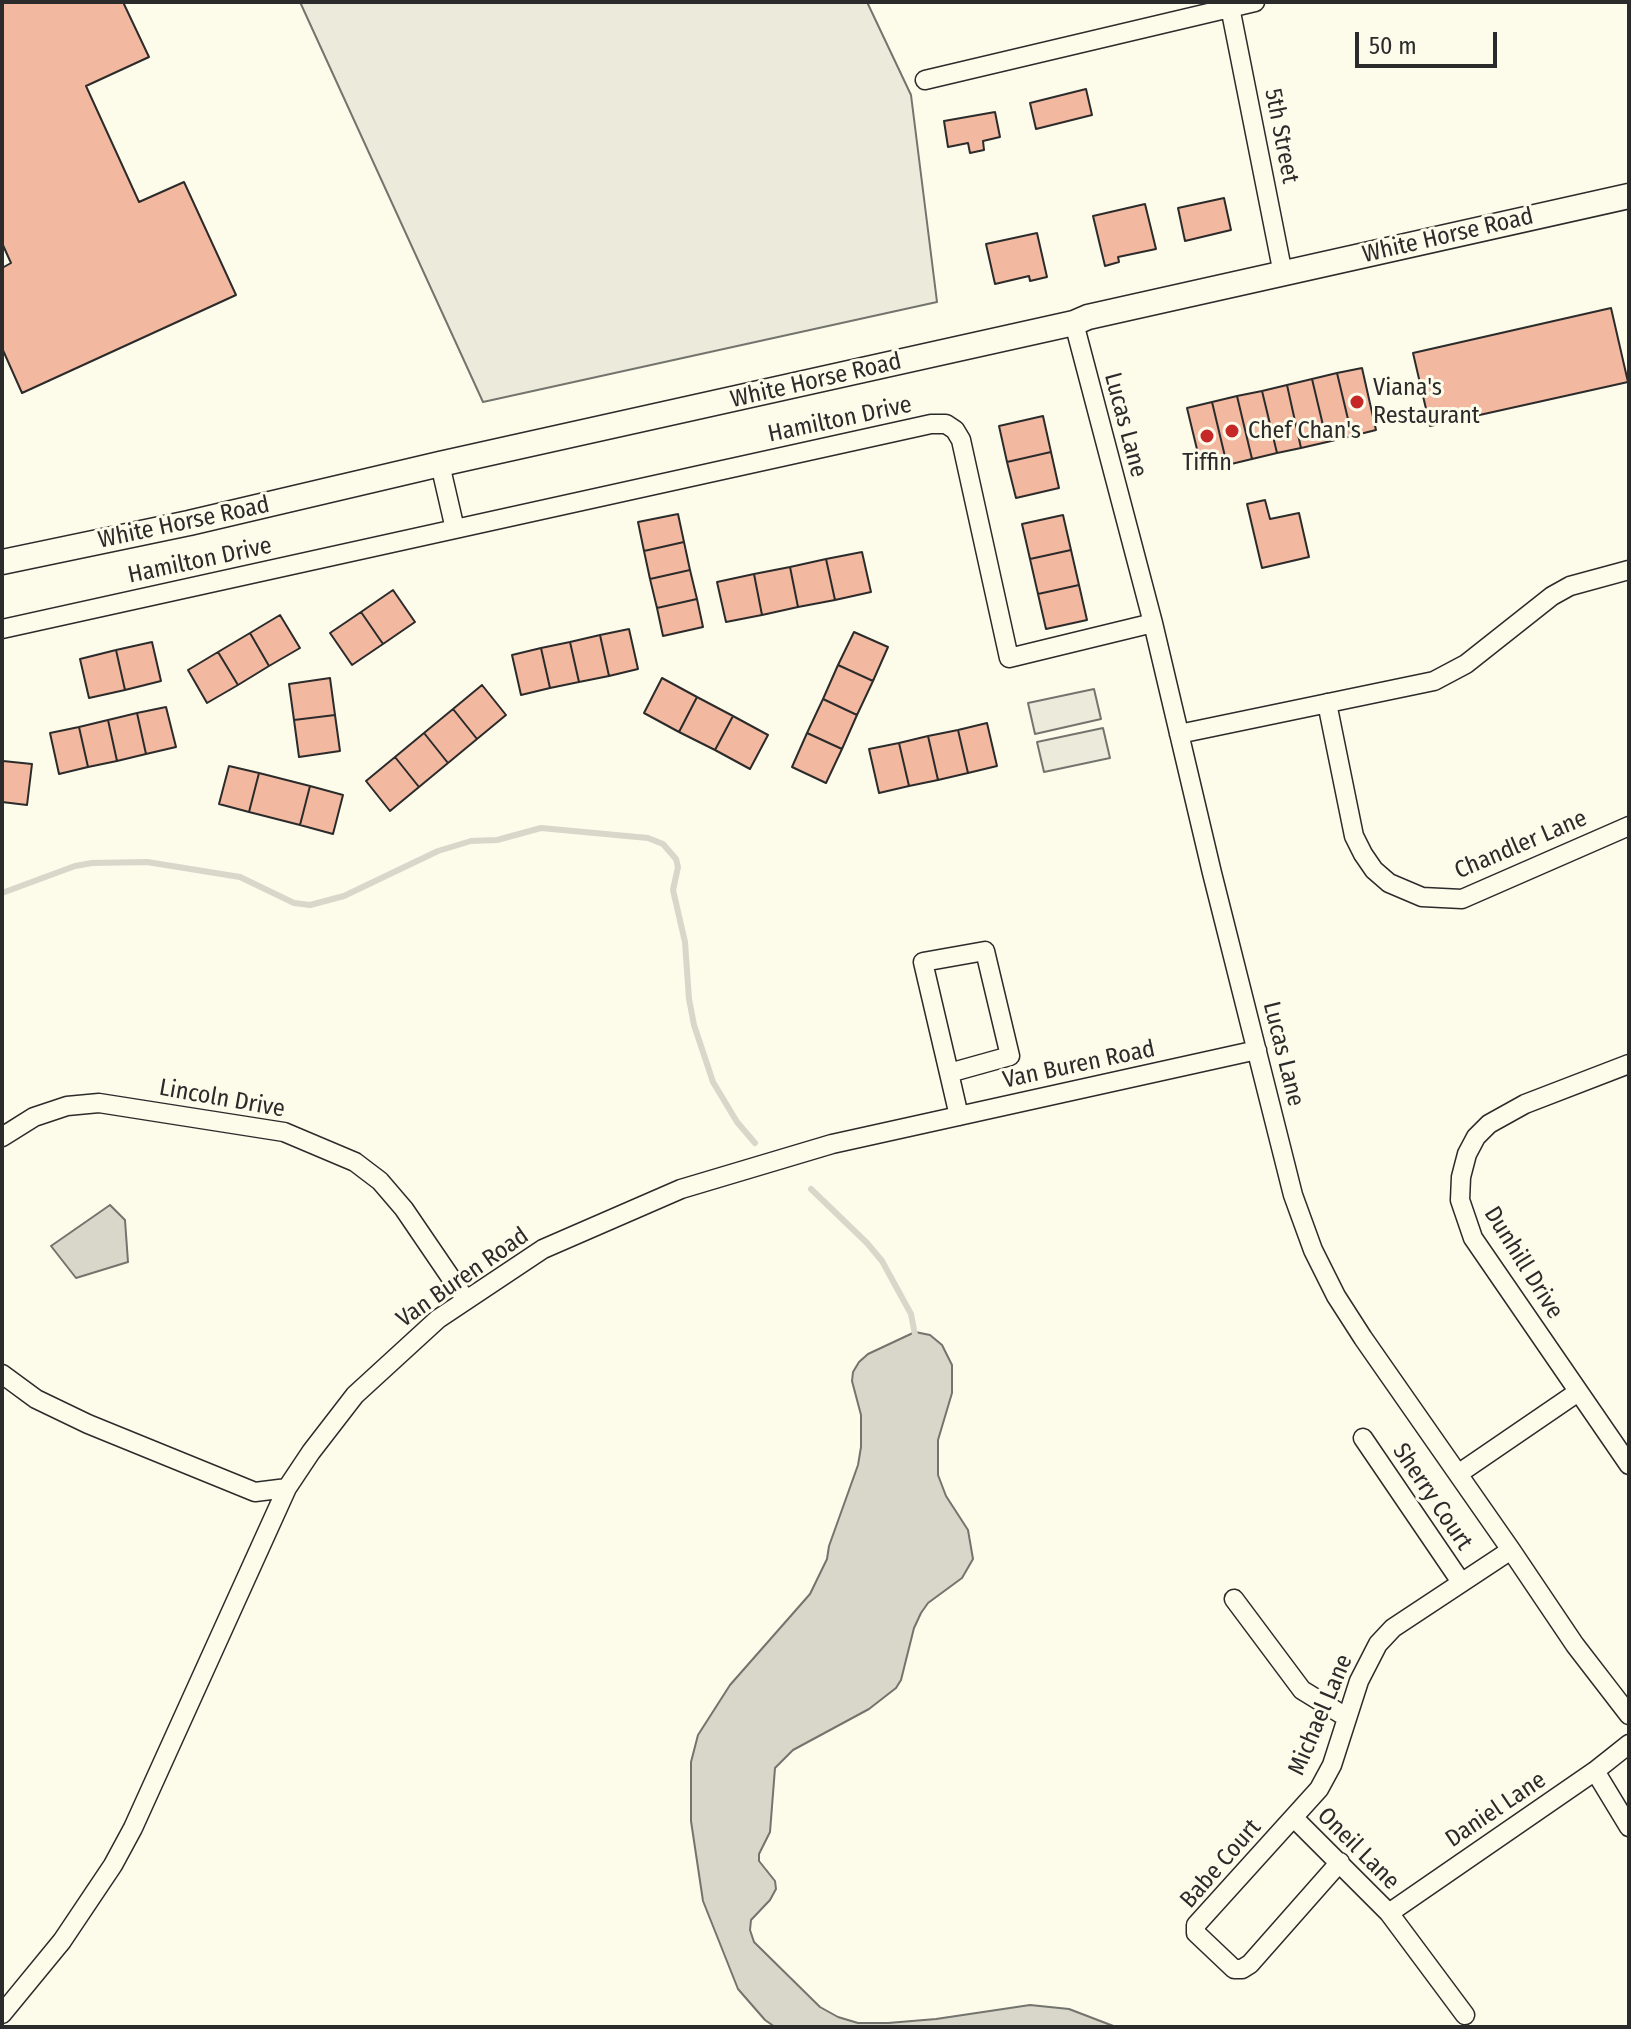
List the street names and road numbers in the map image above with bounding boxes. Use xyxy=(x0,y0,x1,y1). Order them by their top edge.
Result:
street label: 5th Street xyxy=(1258,86,1304,186)
street label: White Horse Road xyxy=(1360,202,1536,270)
street label: White Horse Road xyxy=(728,347,904,415)
street label: Lucas Lane xyxy=(1097,370,1153,480)
street label: Hamilton Drive xyxy=(765,391,915,449)
street label: White Horse Road xyxy=(96,491,272,555)
street label: Hamilton Drive xyxy=(125,532,275,590)
street label: Chandler Lane xyxy=(1451,804,1591,886)
street label: Lucas Lane xyxy=(1256,999,1310,1109)
street label: Van Buren Road xyxy=(1000,1035,1158,1095)
street label: Lincoln Drive xyxy=(157,1074,287,1124)
street label: Dunhill Drive xyxy=(1477,1202,1569,1324)
street label: Van Buren Road xyxy=(391,1222,535,1334)
street label: Sherry Court xyxy=(1386,1438,1478,1556)
street label: Michael Lane xyxy=(1283,1650,1359,1780)
street label: Daniel Lane xyxy=(1440,1766,1552,1854)
street label: Oneil Lane xyxy=(1311,1802,1405,1896)
street label: Babe Court xyxy=(1175,1814,1267,1914)

